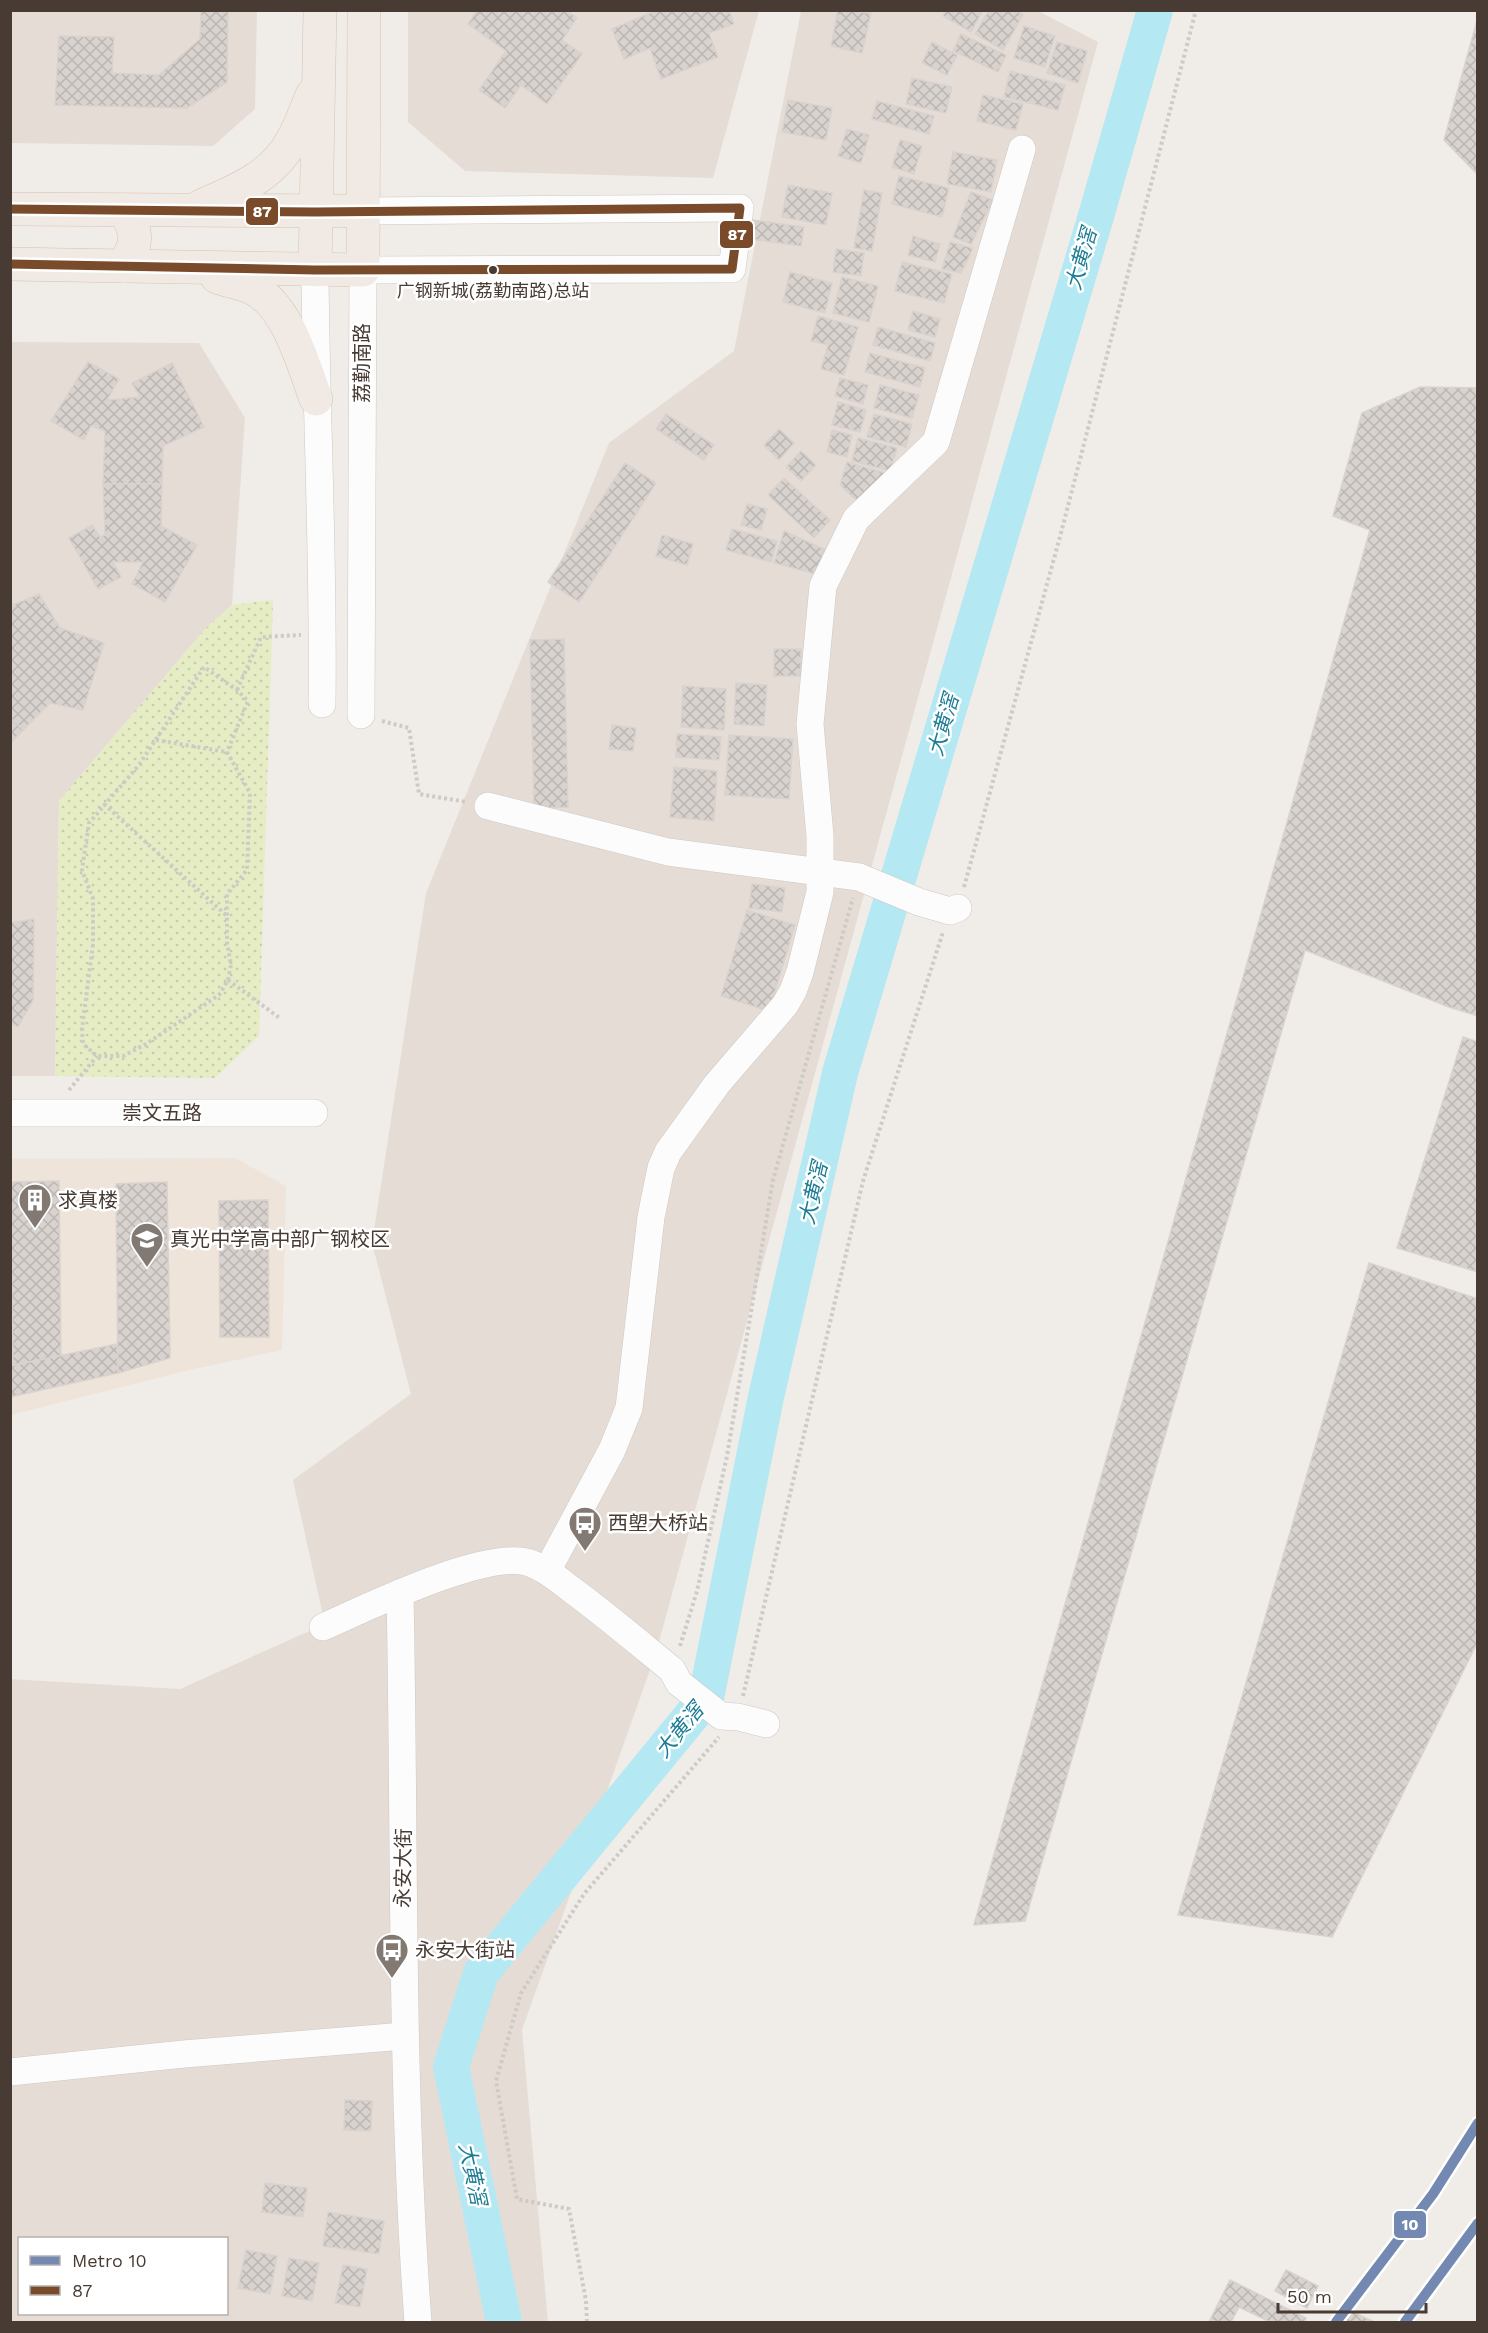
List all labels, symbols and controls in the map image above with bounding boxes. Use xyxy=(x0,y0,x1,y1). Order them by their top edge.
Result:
line badge: 87 xyxy=(245,197,279,226)
text: 87 xyxy=(252,202,272,221)
line badge: 87 xyxy=(719,220,754,249)
water label: 大黄滘 xyxy=(1060,222,1103,293)
text: 87 xyxy=(727,225,747,244)
marker: 广钢新城(荔勤南路)总站 xyxy=(487,264,499,276)
place label: 广钢新城(荔勤南路)总站 xyxy=(397,280,589,301)
street label: 荔勤南路 xyxy=(350,323,374,403)
water label: 大黄滘 xyxy=(922,688,965,759)
street label: 崇文五路 xyxy=(122,1101,202,1125)
water label: 大黄滘 xyxy=(794,1157,833,1227)
building icon: 求真楼 xyxy=(17,1182,53,1229)
place label: 求真楼 xyxy=(58,1188,118,1212)
school or university icon: 真光中学高中部广钢校区 xyxy=(129,1221,165,1268)
place label: 真光中学高中部广钢校区 xyxy=(170,1227,390,1251)
bus stop icon: 西塱大桥站 xyxy=(567,1505,603,1552)
place label: 西塱大桥站 xyxy=(608,1511,708,1535)
water label: 大黄滘 xyxy=(649,1695,710,1762)
street label: 永安大街 xyxy=(390,1828,416,1908)
bus stop icon: 永安大街站 xyxy=(374,1932,410,1979)
place label: 永安大街站 xyxy=(415,1938,515,1962)
water label: 大黄滘 xyxy=(454,2141,492,2210)
line badge: 10 xyxy=(1393,2210,1427,2239)
text: 10 xyxy=(1401,2215,1419,2234)
legend xyxy=(18,2237,228,2315)
text: Metro 10 xyxy=(72,2250,147,2271)
scale bar xyxy=(1278,2276,1426,2314)
text: 87 xyxy=(72,2280,92,2301)
text: 50 m xyxy=(1287,2286,1332,2307)

